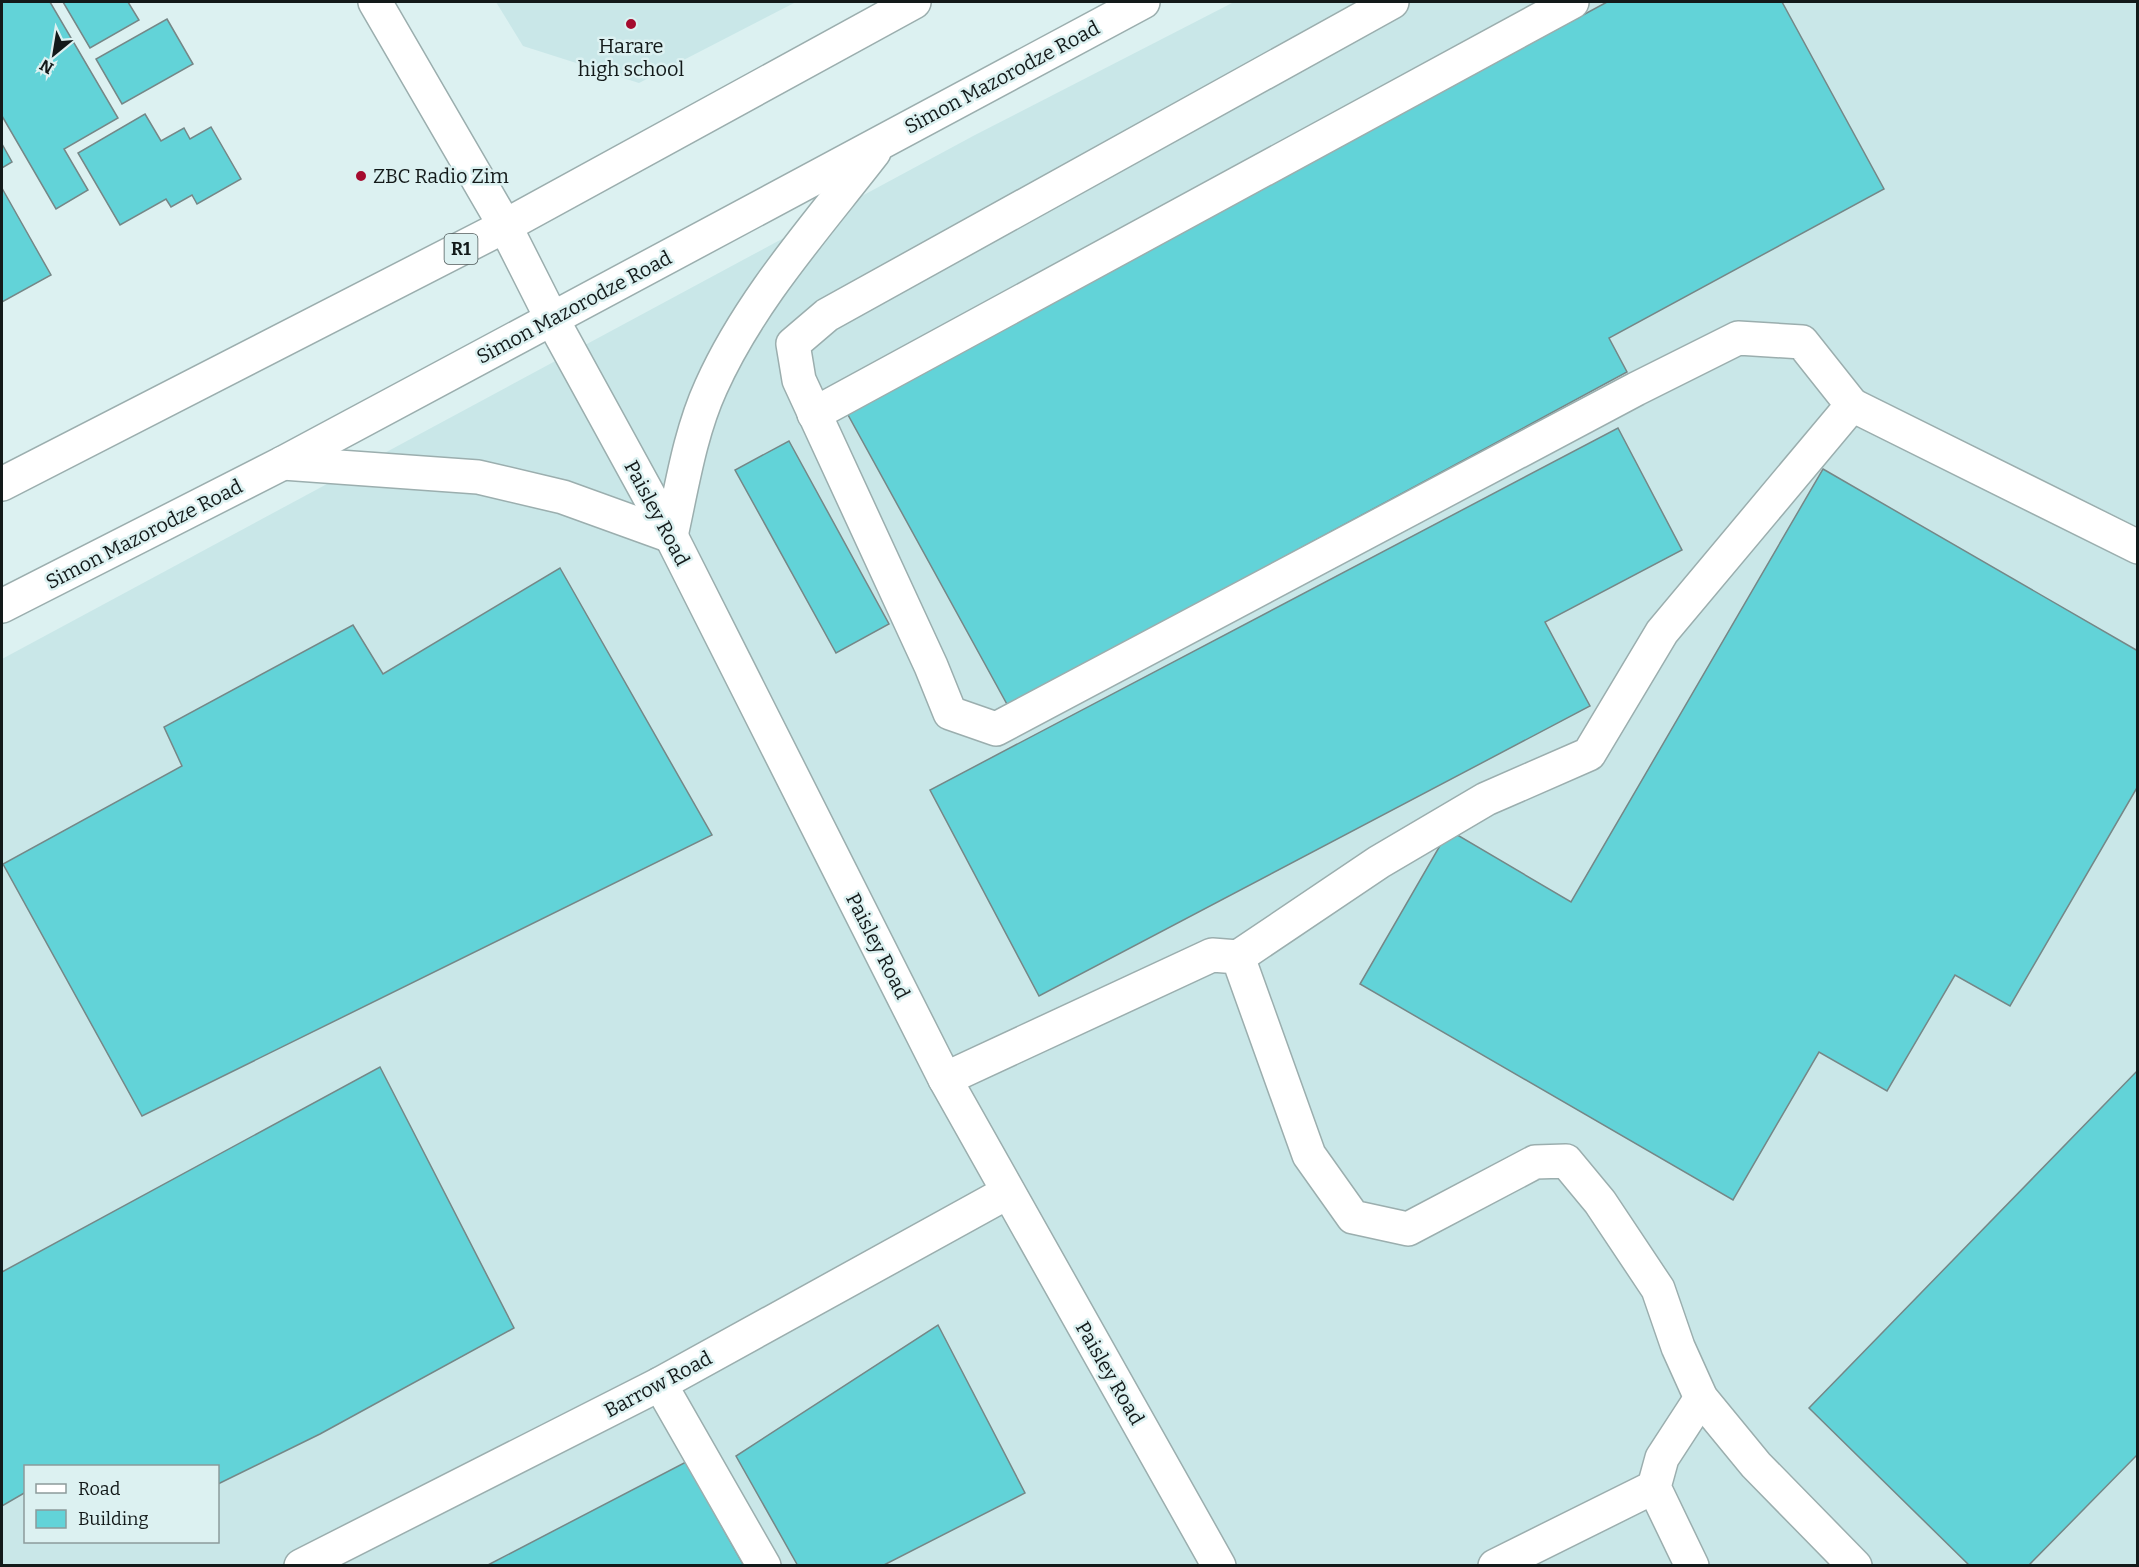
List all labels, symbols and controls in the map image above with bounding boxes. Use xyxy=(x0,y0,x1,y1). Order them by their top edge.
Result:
street label: Simon Mazorodze Road xyxy=(900,15,1104,139)
marker: Harare high school xyxy=(624,17,638,31)
north arrow xyxy=(24,24,84,84)
place label: Harare high school xyxy=(578,34,684,81)
text: N xyxy=(37,55,57,78)
place label: ZBC Radio Zim xyxy=(373,164,509,188)
marker: ZBC Radio Zim xyxy=(354,169,368,183)
road number: R1 xyxy=(444,234,478,264)
street label: Simon Mazorodze Road xyxy=(472,245,676,369)
street label: Paisley Road xyxy=(619,456,695,570)
street label: Simon Mazorodze Road xyxy=(42,474,246,594)
street label: Paisley Road xyxy=(841,889,915,1003)
street label: Paisley Road xyxy=(1071,1317,1149,1429)
street label: Barrow Road xyxy=(600,1346,716,1422)
legend xyxy=(24,1465,219,1543)
text: Road xyxy=(78,1478,121,1500)
text: Building xyxy=(78,1508,149,1530)

